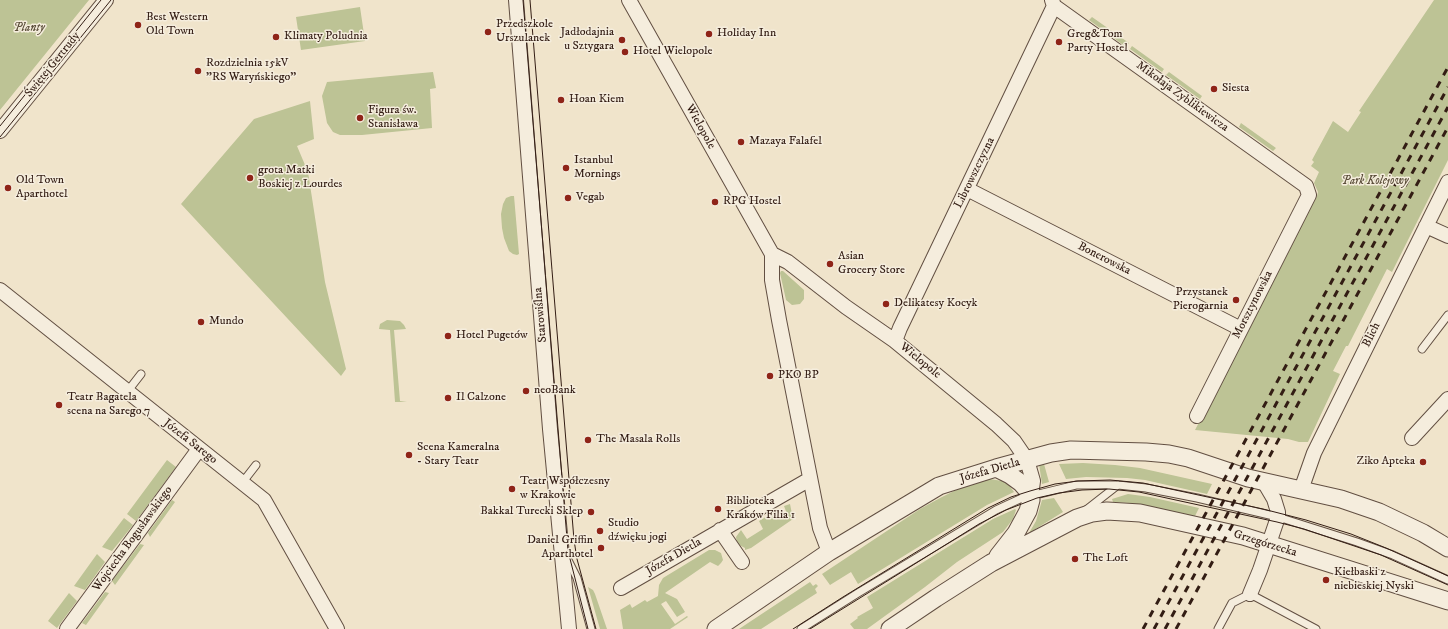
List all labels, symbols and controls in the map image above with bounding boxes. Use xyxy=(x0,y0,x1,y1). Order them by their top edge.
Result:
place label: Best Western Old Town xyxy=(146,11,208,39)
place label: Przedszkole Urszulanek xyxy=(496,18,553,46)
marker: Best Western Old Town xyxy=(133,20,143,30)
park label: Planty xyxy=(13,22,45,36)
place label: Jadłodajnia u Sztygara xyxy=(561,26,614,54)
marker: Przedszkole Urszulanek xyxy=(483,27,493,37)
place label: Holiday Inn xyxy=(717,27,776,41)
place label: Greg&Tom Party Hostel xyxy=(1067,28,1128,56)
street label: Świętej Gertrudy xyxy=(22,29,84,101)
marker: Holiday Inn xyxy=(704,29,714,39)
place label: Klimaty Poludnia xyxy=(284,30,368,44)
marker: Klimaty Poludnia xyxy=(271,32,281,42)
marker: Jadłodajnia u Sztygara xyxy=(617,35,627,45)
marker: Greg&Tom Party Hostel xyxy=(1054,37,1064,47)
place label: Hotel Wielopole xyxy=(633,45,712,59)
marker: Hotel Wielopole xyxy=(620,47,630,57)
place label: Rozdzielnia 15kV "RS Waryńskiego" xyxy=(206,57,296,85)
street label: Mikołaja Zyblikiewicza xyxy=(1133,59,1231,135)
marker: Rozdzielnia 15kV "RS Waryńskiego" xyxy=(193,66,203,76)
place label: Siesta xyxy=(1222,82,1249,96)
marker: Siesta xyxy=(1209,84,1219,94)
place label: Hoan Kiem xyxy=(569,93,624,107)
marker: Hoan Kiem xyxy=(556,95,566,105)
street label: Wielopole xyxy=(682,102,718,152)
place label: Figura św. Stanisława xyxy=(368,104,418,132)
marker: Figura św. Stanisława xyxy=(355,113,365,123)
place label: Mazaya Falafel xyxy=(749,135,822,149)
street label: Librowszczyzna xyxy=(952,135,998,211)
marker: Mazaya Falafel xyxy=(736,137,746,147)
place label: Istanbul Mornings xyxy=(574,154,621,182)
marker: Istanbul Mornings xyxy=(561,163,571,173)
place label: grota Matki Boskiej z Lourdes xyxy=(258,164,342,192)
marker: grota Matki Boskiej z Lourdes xyxy=(245,173,255,183)
place label: Old Town Aparthotel xyxy=(16,174,68,202)
park label: Park Kolejowy xyxy=(1341,175,1409,189)
marker: Old Town Aparthotel xyxy=(3,183,13,193)
place label: Vegab xyxy=(576,191,604,205)
marker: Vegab xyxy=(563,193,573,203)
place label: RPG Hostel xyxy=(723,195,781,209)
marker: RPG Hostel xyxy=(710,197,720,207)
street label: Bonerowska xyxy=(1075,240,1133,278)
place label: Asian Grocery Store xyxy=(838,250,905,278)
marker: Asian Grocery Store xyxy=(825,259,835,269)
street label: Morsztynowska xyxy=(1230,269,1276,341)
place label: Przystanek Pierogarnia xyxy=(1173,286,1228,314)
street label: Starowiślna xyxy=(531,287,551,343)
marker: Przystanek Pierogarnia xyxy=(1231,295,1241,305)
place label: Delikatesy Kocyk xyxy=(894,297,978,311)
marker: Delikatesy Kocyk xyxy=(881,299,891,309)
place label: Mundo xyxy=(209,315,244,329)
marker: Mundo xyxy=(196,317,206,327)
street label: Blich xyxy=(1360,320,1384,350)
place label: Hotel Pugetów xyxy=(456,329,528,343)
marker: Hotel Pugetów xyxy=(443,331,453,341)
street label: Wielopole xyxy=(897,340,943,382)
place label: PKO BP xyxy=(778,369,819,383)
marker: PKO BP xyxy=(765,371,775,381)
place label: neoBank xyxy=(534,384,576,398)
marker: neoBank xyxy=(521,386,531,396)
place label: Teatr Bagatela scena na Sarego 7 xyxy=(67,391,150,419)
place label: Il Calzone xyxy=(456,391,506,405)
marker: Il Calzone xyxy=(443,393,453,403)
marker: Teatr Bagatela scena na Sarego 7 xyxy=(54,400,64,410)
street label: Józefa Sarego xyxy=(160,416,220,468)
place label: The Masala Rolls xyxy=(596,433,680,447)
marker: The Masala Rolls xyxy=(583,435,593,445)
place label: Scena Kameralna - Stary Teatr xyxy=(417,441,499,469)
marker: Scena Kameralna - Stary Teatr xyxy=(404,450,414,460)
place label: Ziko Apteka xyxy=(1356,455,1415,469)
street label: Józefa Dietla xyxy=(958,456,1022,486)
marker: Ziko Apteka xyxy=(1418,457,1428,467)
place label: Teatr Współczesny w Krakowie xyxy=(520,475,610,503)
street label: Wojciecha Bogusławskiego xyxy=(90,484,176,594)
marker: Teatr Współczesny w Krakowie xyxy=(507,484,517,494)
place label: Biblioteka Kraków Filia 1 xyxy=(726,495,795,523)
marker: Biblioteka Kraków Filia 1 xyxy=(713,504,723,514)
place label: Bakkal Turecki Sklep xyxy=(480,505,583,519)
marker: Bakkal Turecki Sklep xyxy=(586,507,596,517)
place label: Studio dźwięku jogi xyxy=(608,517,667,545)
marker: Studio dźwięku jogi xyxy=(595,526,605,536)
street label: Grzegórzecka xyxy=(1232,528,1298,560)
place label: Daniel Griffin Aparthotel xyxy=(527,534,593,562)
street label: Józefa Dietla xyxy=(644,535,704,579)
marker: Daniel Griffin Aparthotel xyxy=(596,543,606,553)
place label: The Loft xyxy=(1083,552,1128,566)
marker: The Loft xyxy=(1070,554,1080,564)
place label: Kiełbaski z niebieskiej Nyski xyxy=(1334,566,1414,594)
marker: Kiełbaski z niebieskiej Nyski xyxy=(1321,575,1331,585)

